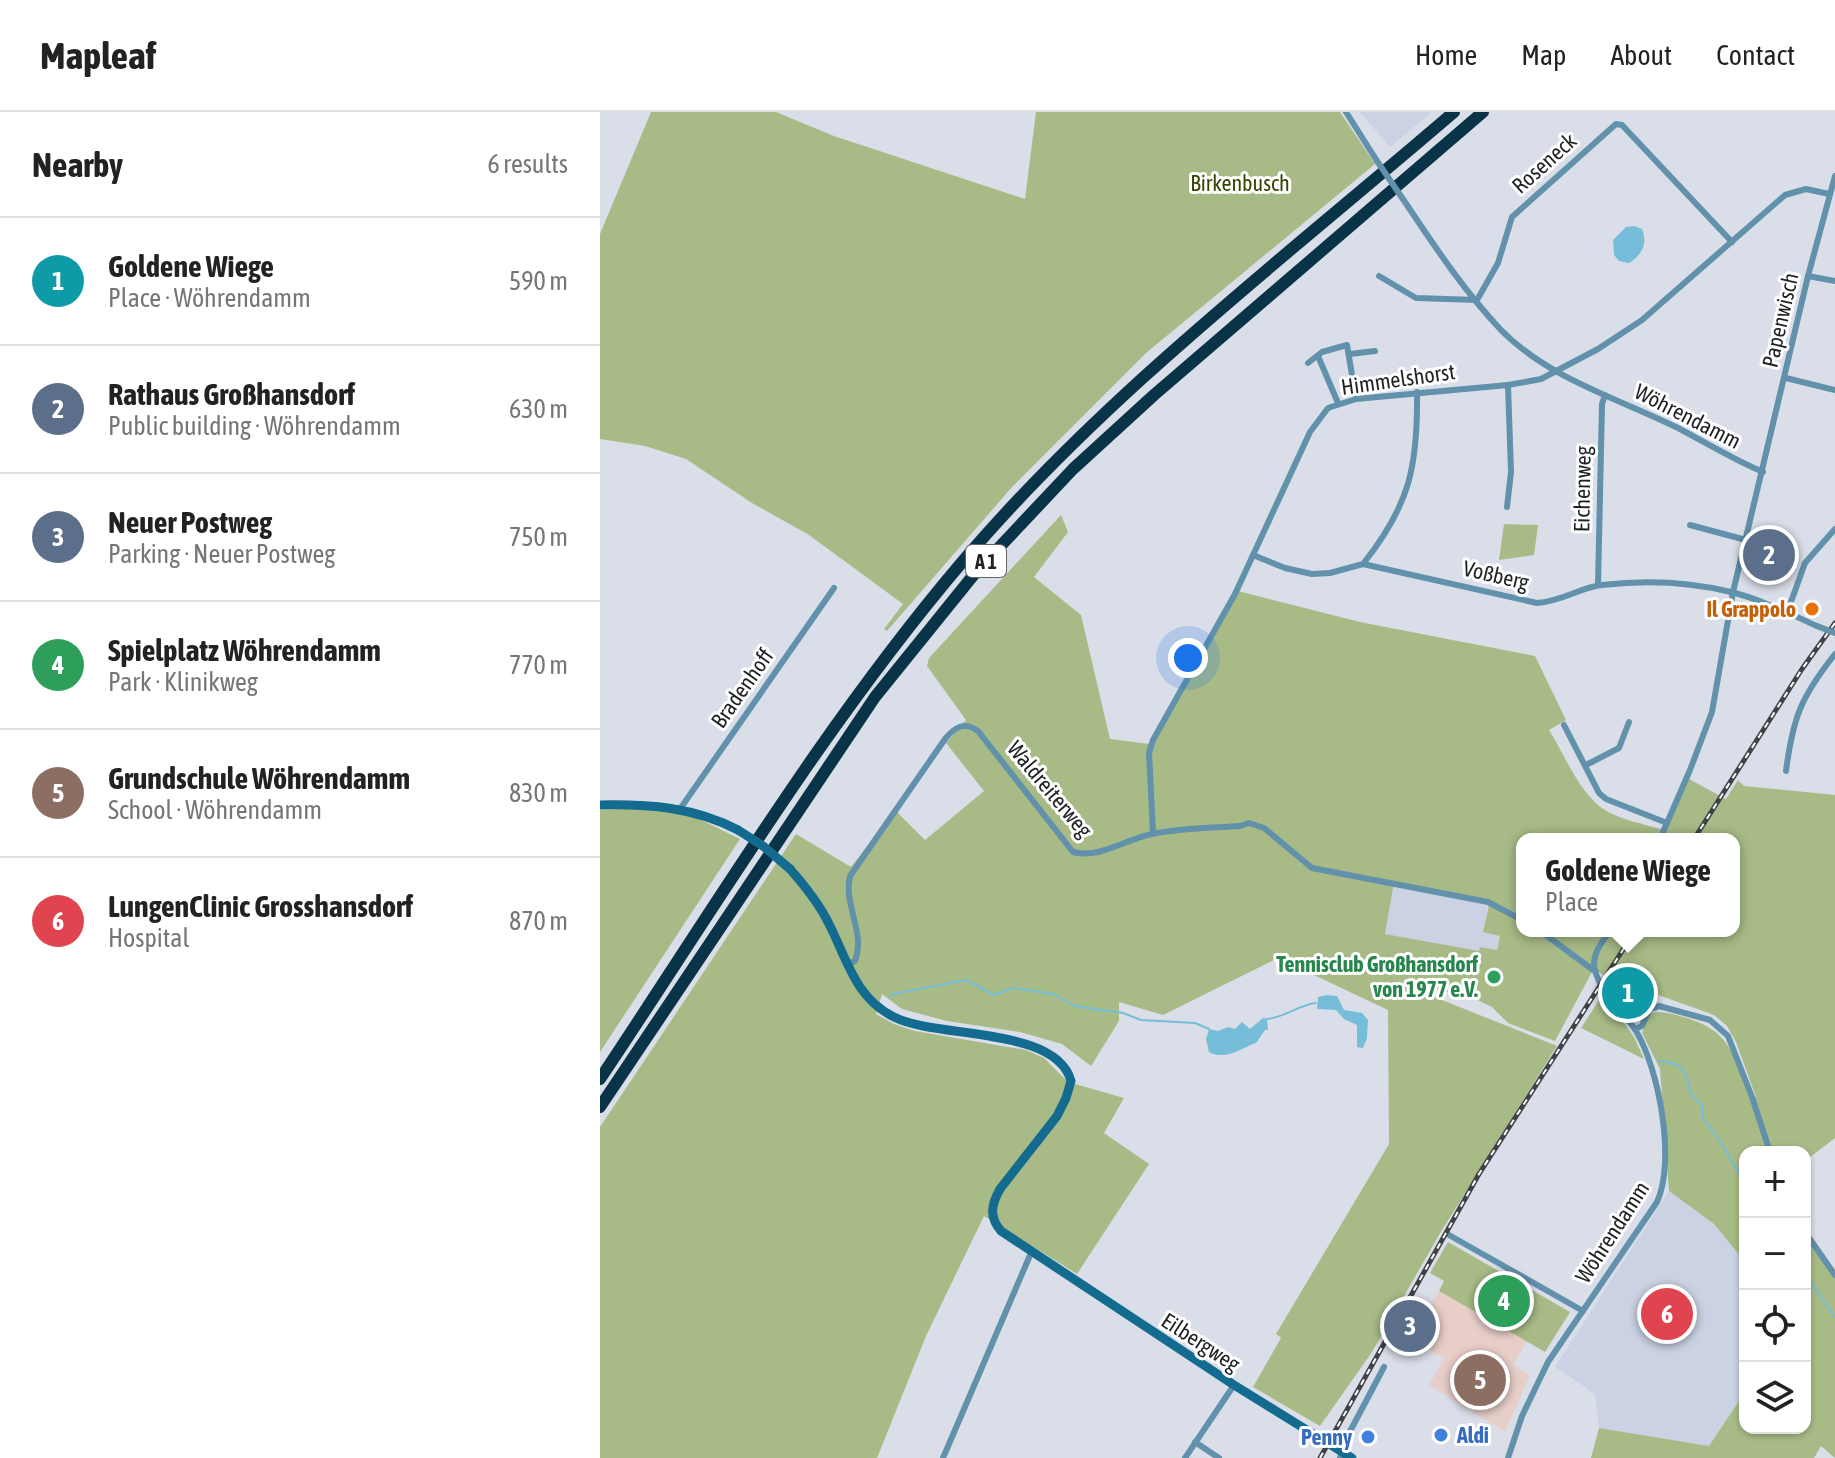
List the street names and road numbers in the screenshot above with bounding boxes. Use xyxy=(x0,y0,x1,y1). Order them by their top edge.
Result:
street label: Roseneck xyxy=(1507,127,1582,199)
street label: Papenwisch xyxy=(1756,270,1804,370)
street label: Himmelshorst xyxy=(1339,358,1457,400)
street label: Wöhrendamm xyxy=(1631,378,1745,454)
street label: Eichenweg xyxy=(1568,445,1596,532)
road number: A 1 xyxy=(966,545,1006,577)
street label: Voßberg xyxy=(1461,555,1532,595)
street label: Bradenhoff xyxy=(705,643,779,733)
street label: Waldreiterweg xyxy=(1002,735,1098,843)
street label: Wöhrendamm xyxy=(1570,1176,1654,1288)
street label: Eilbergweg xyxy=(1157,1307,1246,1377)

